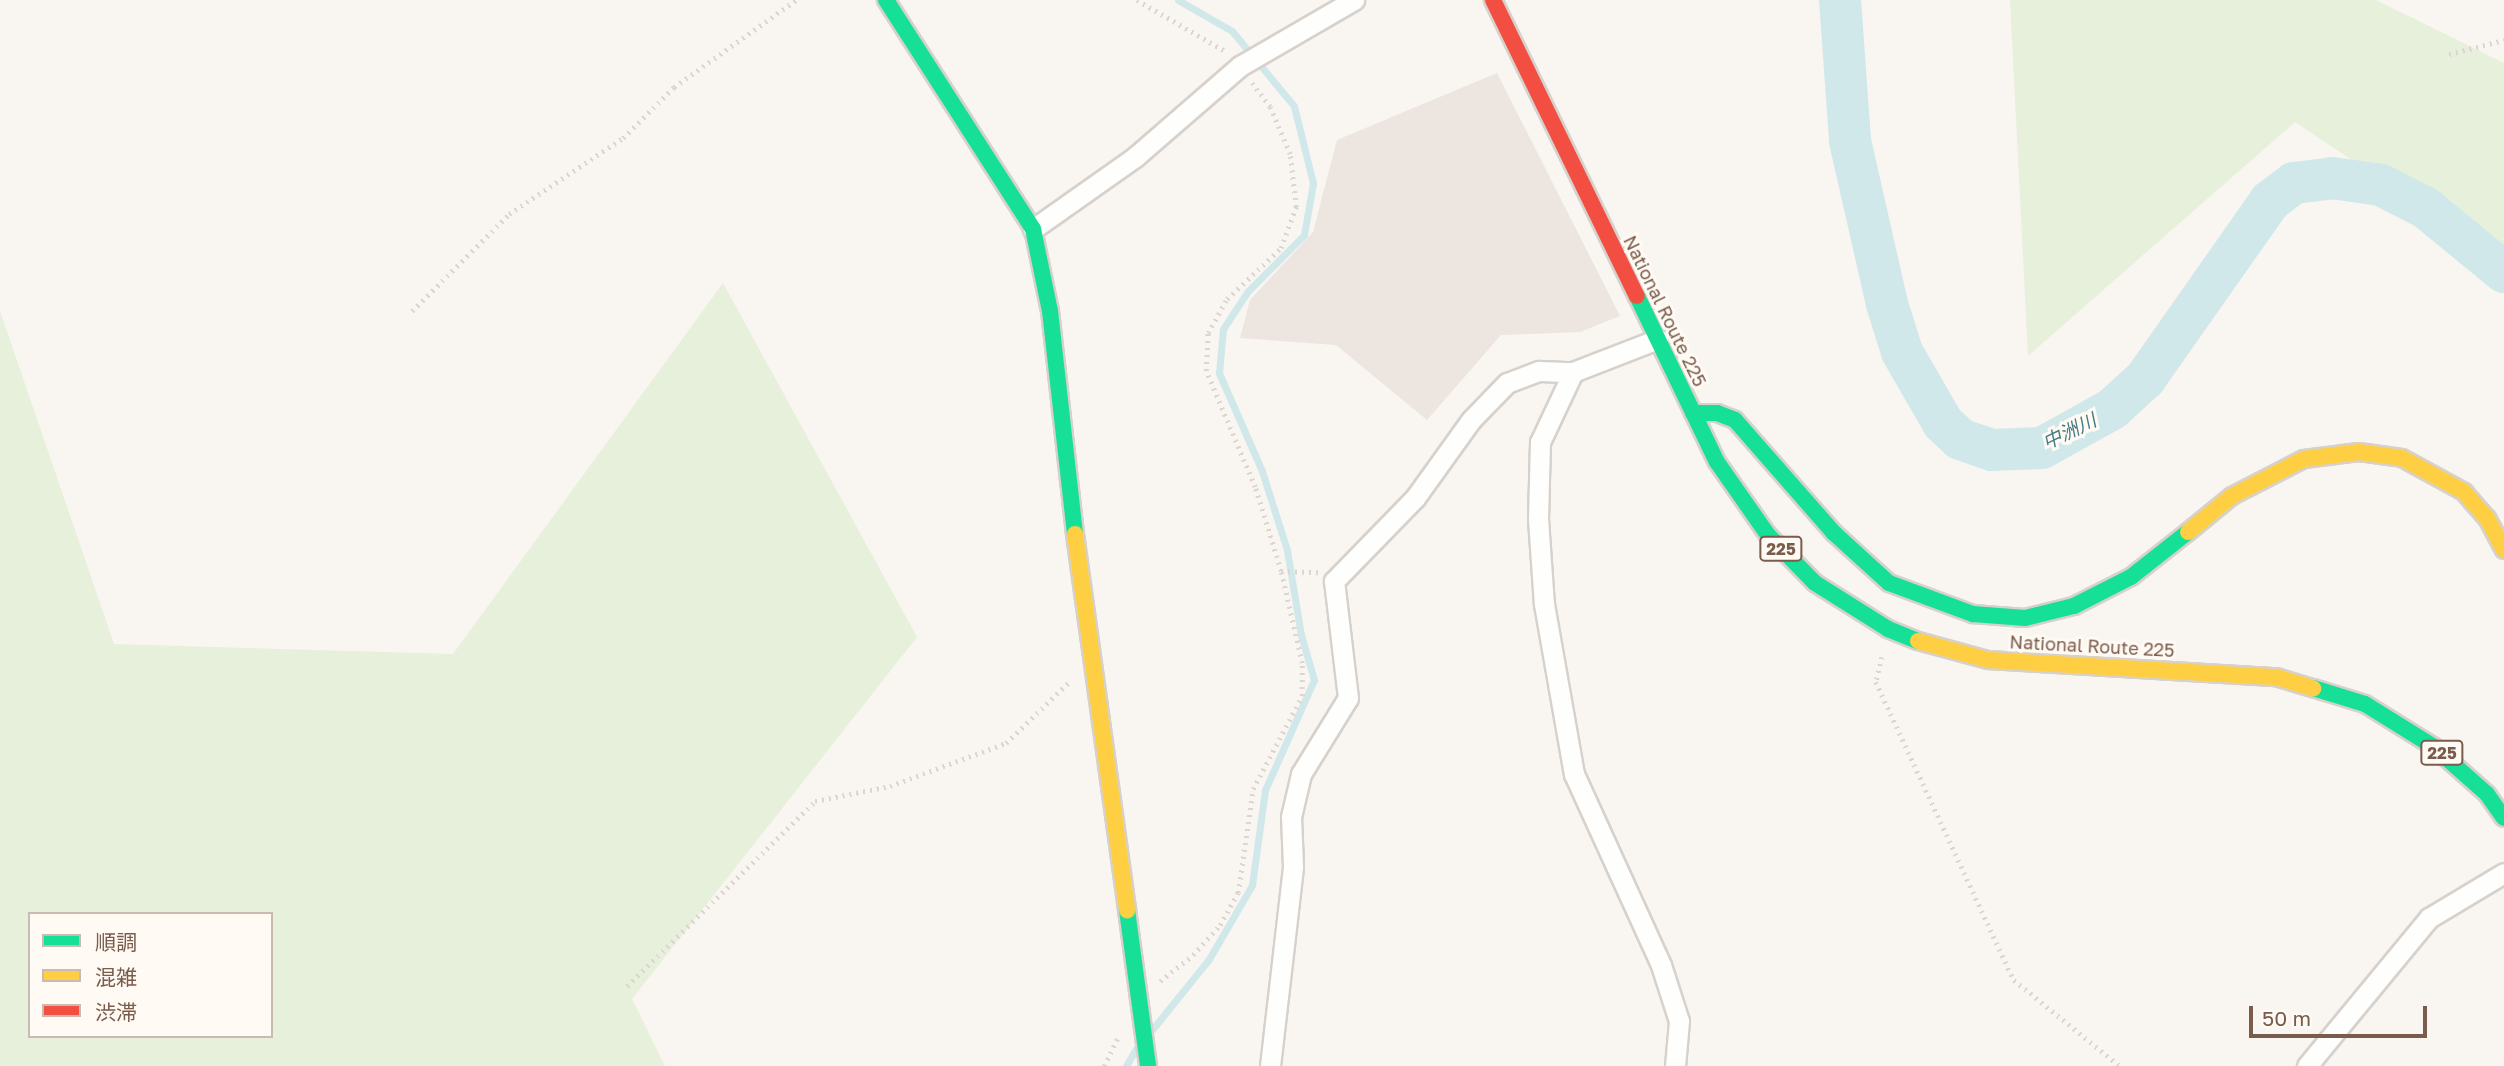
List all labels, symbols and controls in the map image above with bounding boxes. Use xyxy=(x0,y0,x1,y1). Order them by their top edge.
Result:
street label: National Route 225 xyxy=(1619,232,1711,390)
water label: 中洲川 xyxy=(2038,408,2100,454)
road number: 225 xyxy=(1758,536,1804,562)
street label: National Route 225 xyxy=(2009,631,2175,661)
road number: 225 xyxy=(2419,740,2465,766)
legend xyxy=(28,912,273,1038)
text: 順調 xyxy=(95,929,137,955)
text: 混雑 xyxy=(95,964,137,990)
scale bar xyxy=(2252,992,2430,1036)
text: 渋滞 xyxy=(95,999,137,1025)
text: 50 m xyxy=(2262,1005,2311,1031)

